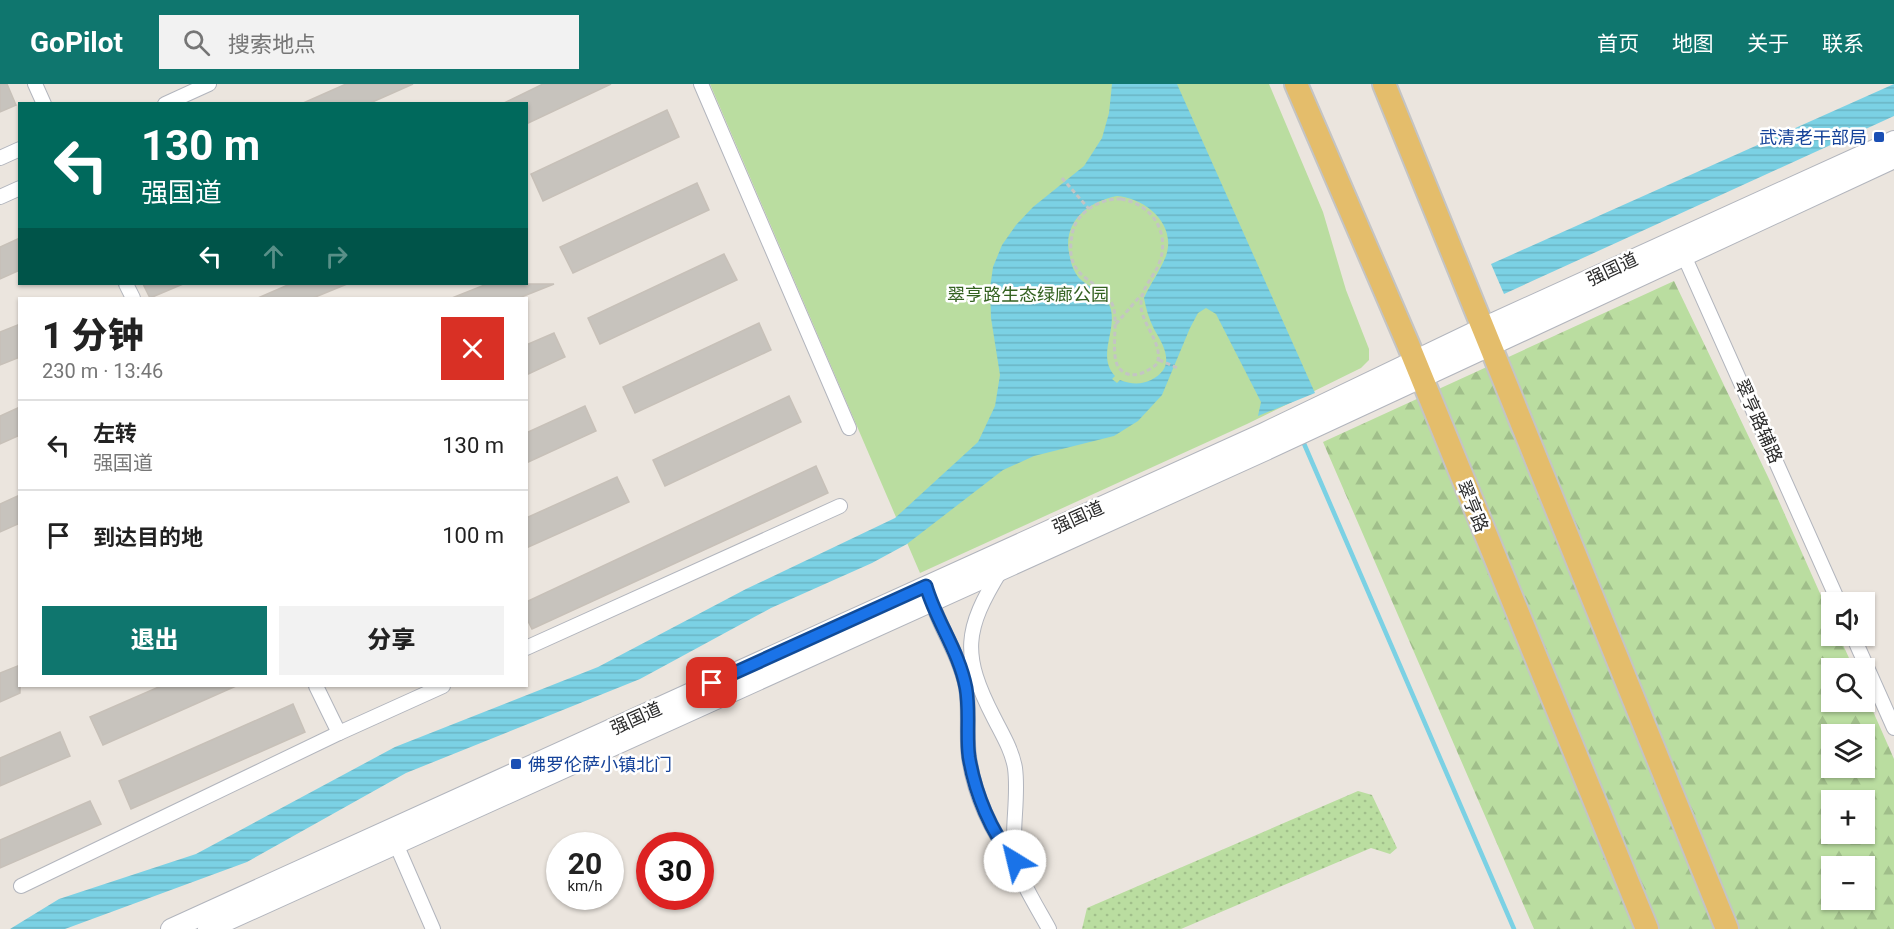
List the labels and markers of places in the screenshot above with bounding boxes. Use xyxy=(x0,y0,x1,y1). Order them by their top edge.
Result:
place label: 武清老干部局 xyxy=(1759,127,1867,148)
marker: 武清老干部局 xyxy=(1872,130,1886,144)
pin xyxy=(686,657,737,708)
place label: 佛罗伦萨小镇北门 xyxy=(528,754,672,775)
marker: 佛罗伦萨小镇北门 xyxy=(509,757,523,771)

